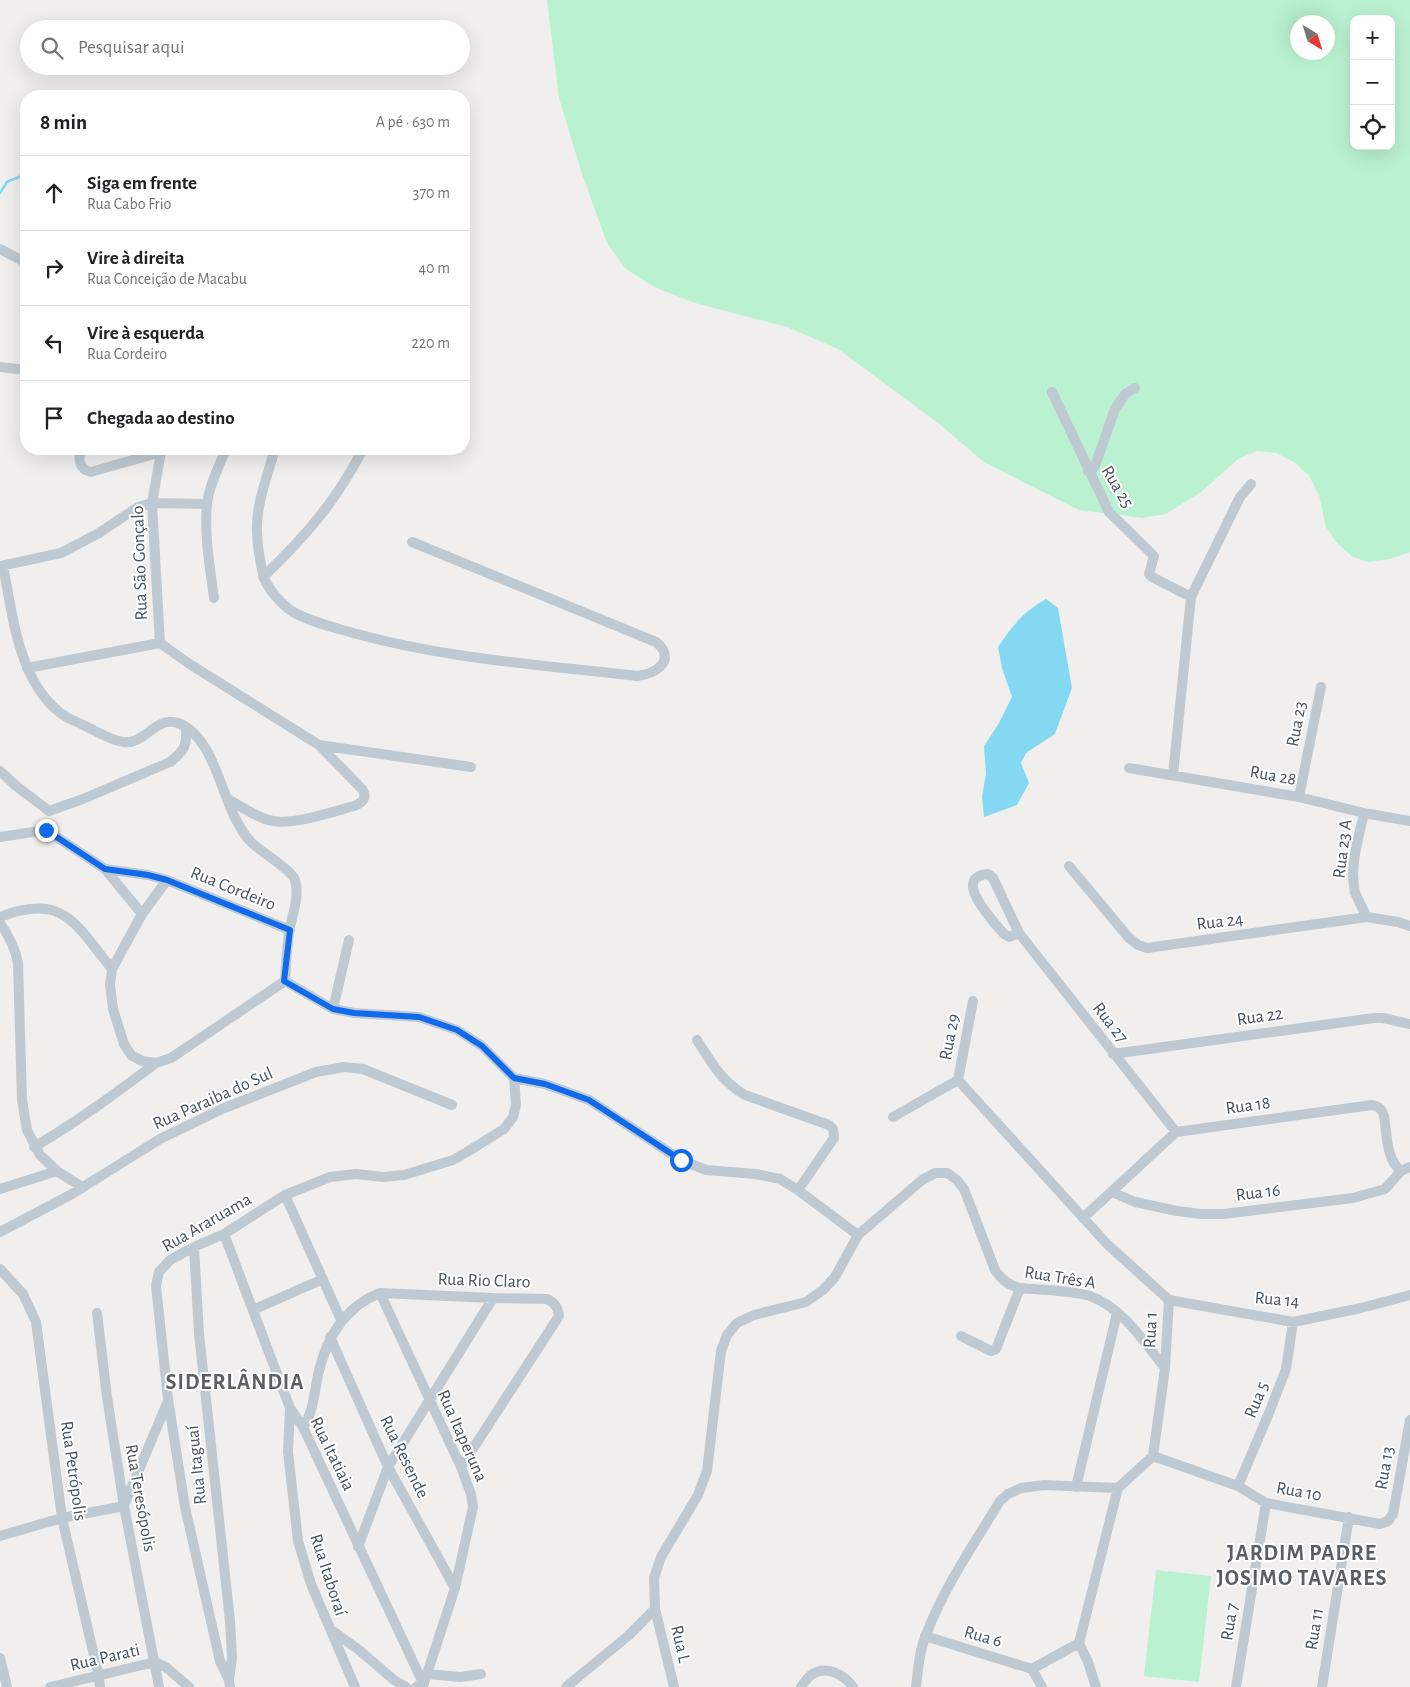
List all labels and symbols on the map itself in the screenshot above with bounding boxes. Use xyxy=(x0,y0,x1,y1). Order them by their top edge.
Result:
north arrow xyxy=(1290,15,1335,60)
street label: Rua 25 xyxy=(1097,463,1137,511)
street label: Rua São Gonçalo xyxy=(129,505,151,621)
street label: Rua 23 xyxy=(1284,700,1310,748)
street label: Rua 28 xyxy=(1248,763,1298,789)
street label: Rua 23 A xyxy=(1330,818,1356,879)
route end xyxy=(35,819,58,842)
street label: Rua Cordeiro xyxy=(188,864,278,914)
street label: Rua 24 xyxy=(1196,910,1245,934)
street label: Rua 27 xyxy=(1089,999,1131,1047)
street label: Rua 22 xyxy=(1236,1005,1284,1029)
street label: Rua 29 xyxy=(937,1012,963,1062)
street label: Rua Paraiba do Sul xyxy=(150,1064,276,1134)
street label: Rua 18 xyxy=(1225,1094,1271,1118)
route start xyxy=(670,1149,693,1172)
street label: Rua 16 xyxy=(1235,1181,1281,1205)
street label: Rua Araruama xyxy=(159,1190,255,1256)
street label: Rua Três A xyxy=(1023,1263,1097,1293)
street label: Rua Rio Claro xyxy=(437,1270,531,1292)
street label: Rua 14 xyxy=(1254,1289,1301,1311)
street label: Rua 1 xyxy=(1141,1311,1161,1349)
district label: SIDERLÂNDIA xyxy=(165,1368,305,1393)
street label: Rua 5 xyxy=(1242,1379,1272,1421)
street label: Rua Itaperuna xyxy=(434,1387,490,1485)
street label: Rua Resende xyxy=(376,1413,432,1501)
street label: Rua Itatiaia xyxy=(306,1414,358,1494)
street label: Rua Petrópolis xyxy=(57,1420,89,1522)
street label: Rua Itaguaí xyxy=(184,1424,210,1505)
street label: Rua Teresópolis xyxy=(122,1443,158,1553)
street label: Rua 13 xyxy=(1372,1445,1398,1491)
street label: Rua 10 xyxy=(1275,1479,1323,1505)
street label: Rua Itaboraí xyxy=(306,1532,350,1619)
district label: JARDIM PADRE JOSIMO TAVARES xyxy=(1217,1542,1387,1589)
street label: Rua 7 xyxy=(1218,1602,1242,1642)
street label: Rua 11 xyxy=(1303,1607,1327,1651)
street label: Rua 6 xyxy=(962,1623,1004,1651)
street label: Rua L xyxy=(667,1624,693,1665)
street label: Rua Parati xyxy=(68,1641,142,1675)

